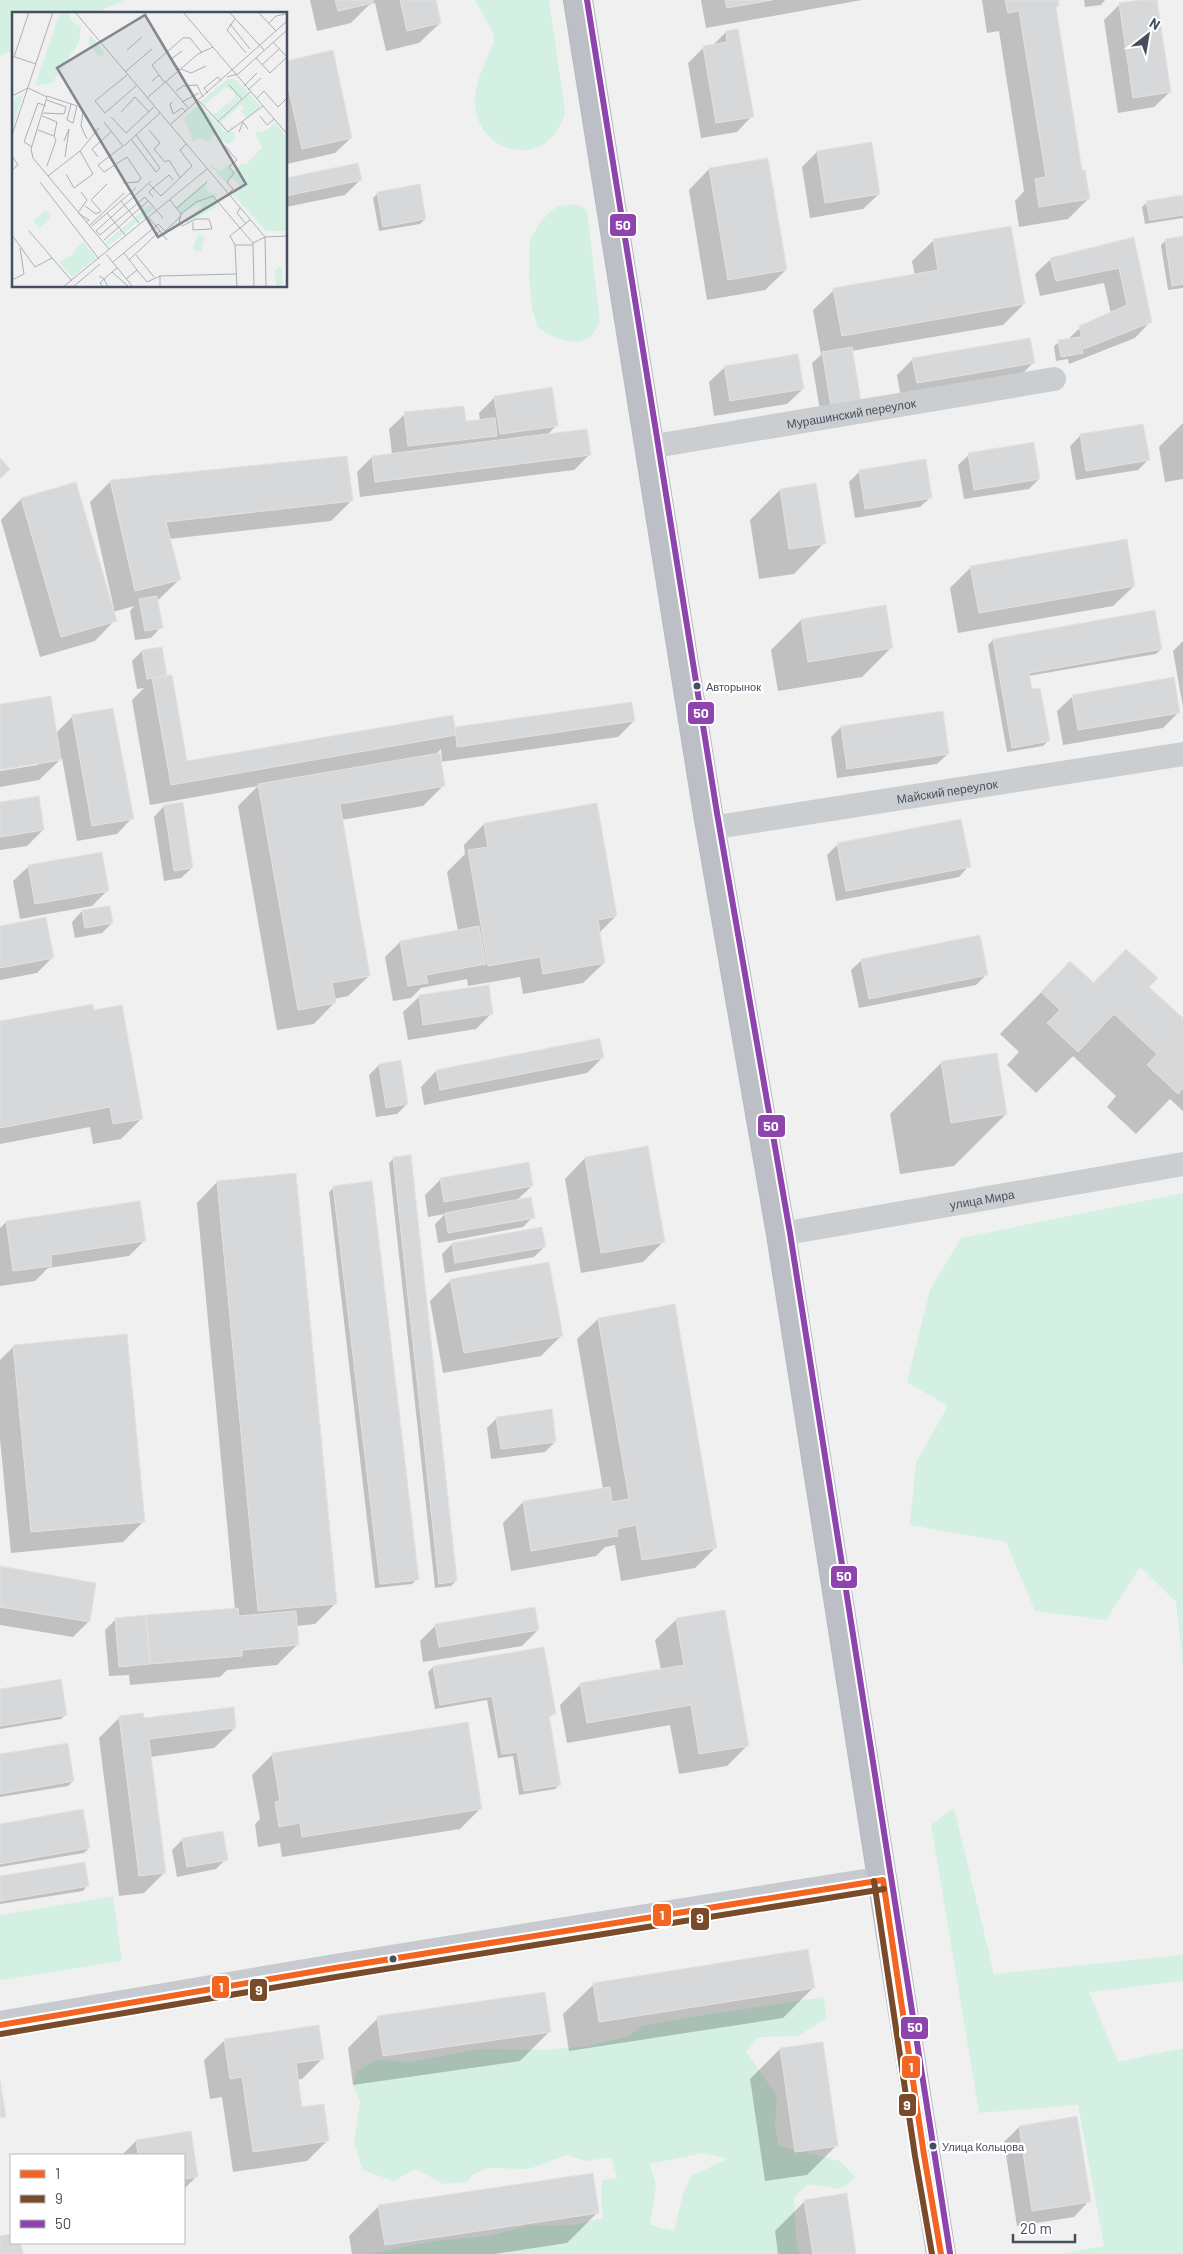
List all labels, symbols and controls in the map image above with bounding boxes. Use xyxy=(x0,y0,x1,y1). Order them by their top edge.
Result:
north arrow xyxy=(1123,10,1173,60)
inset map xyxy=(12,12,288,288)
text: N xyxy=(1147,14,1163,33)
line badge: 50 xyxy=(609,213,637,237)
text: 50 xyxy=(615,216,631,233)
street label: Мурашинский переулок xyxy=(786,395,918,431)
place label: Авторынок xyxy=(706,680,761,693)
marker: Авторынок xyxy=(692,681,702,691)
line badge: 50 xyxy=(687,701,715,725)
text: 50 xyxy=(693,704,709,721)
street label: Майский переулок xyxy=(896,776,999,806)
line badge: 50 xyxy=(757,1114,786,1138)
text: 50 xyxy=(763,1117,779,1134)
street label: улица Мира xyxy=(949,1186,1016,1213)
line badge: 50 xyxy=(830,1565,858,1589)
text: 50 xyxy=(836,1567,852,1584)
line badge: 1 xyxy=(652,1903,672,1927)
text: 1 xyxy=(660,1906,665,1923)
line badge: 9 xyxy=(690,1907,710,1931)
text: 9 xyxy=(696,1909,704,1926)
unlabelled marker xyxy=(388,1954,398,1964)
line badge: 1 xyxy=(211,1975,230,1999)
text: 1 xyxy=(219,1978,224,1995)
line badge: 9 xyxy=(249,1978,268,2002)
text: 9 xyxy=(255,1981,263,1998)
line badge: 50 xyxy=(900,2016,929,2040)
text: 50 xyxy=(907,2018,923,2035)
line badge: 1 xyxy=(901,2055,921,2079)
text: 1 xyxy=(909,2058,914,2075)
line badge: 9 xyxy=(898,2093,917,2117)
text: 9 xyxy=(903,2096,911,2113)
place label: Улица Кольцова xyxy=(942,2140,1025,2153)
marker: Улица Кольцова xyxy=(928,2141,938,2151)
legend xyxy=(10,2154,185,2244)
text: 1 xyxy=(55,2164,60,2182)
text: 9 xyxy=(55,2189,63,2207)
scale bar xyxy=(1013,2212,1076,2244)
text: 50 xyxy=(55,2214,71,2232)
text: 20 m xyxy=(1020,2219,1052,2237)

